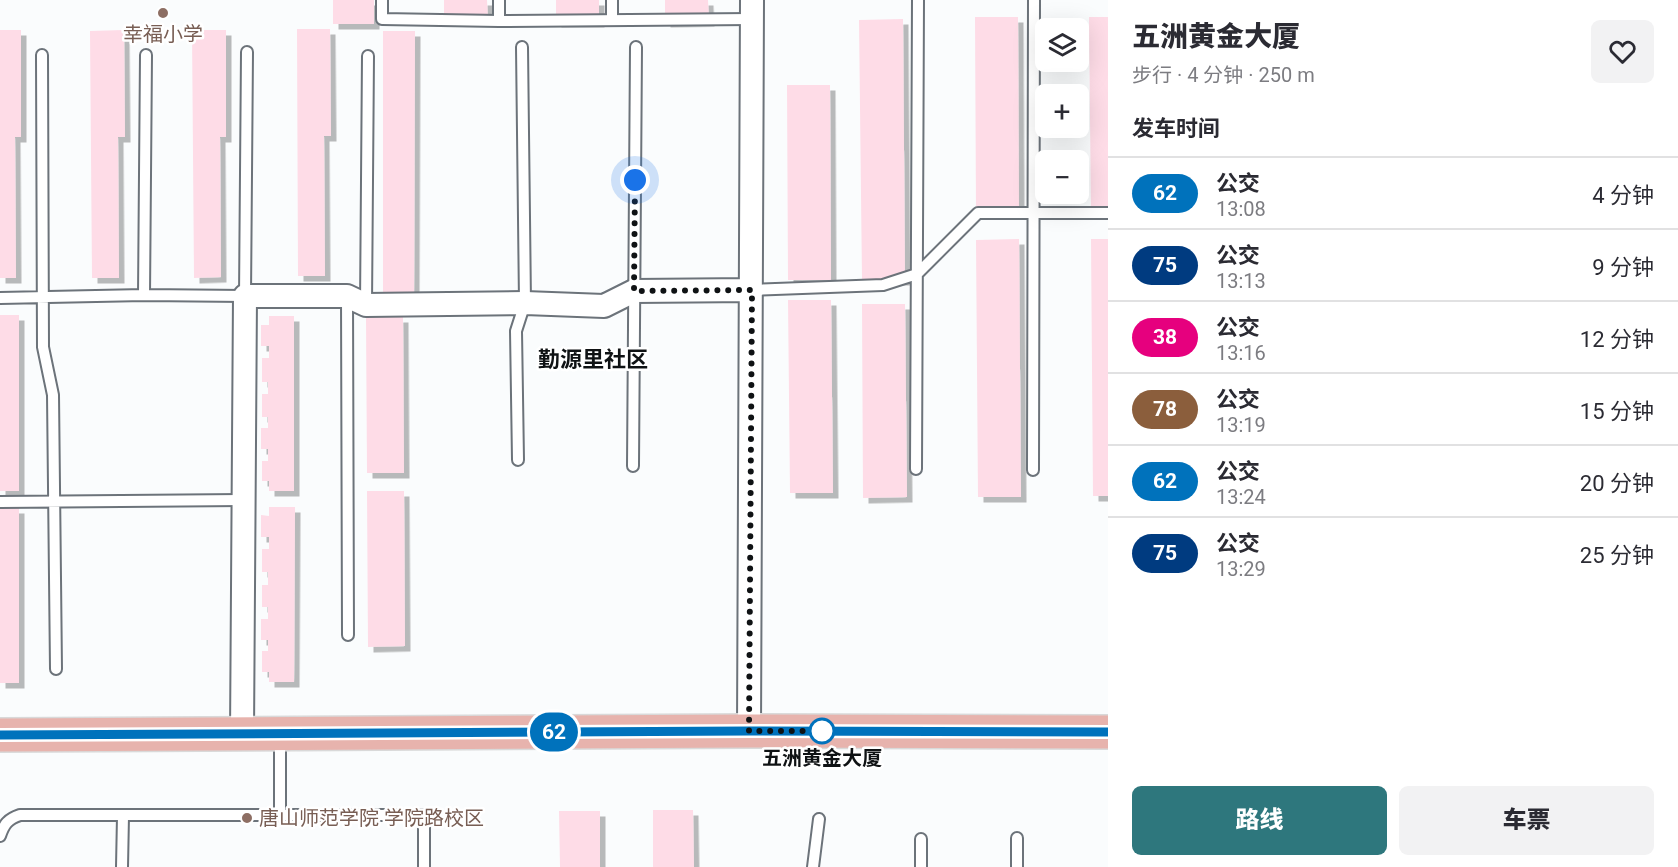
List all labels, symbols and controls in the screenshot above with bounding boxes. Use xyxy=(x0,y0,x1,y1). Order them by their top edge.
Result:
marker: 幸福小学 xyxy=(156,6,170,20)
map controls xyxy=(1035,18,1089,204)
button: layers xyxy=(1035,18,1089,72)
text: 五洲黄金大厦 xyxy=(1132,20,1300,53)
button: heart xyxy=(1591,20,1654,83)
place label: 幸福小学 xyxy=(123,22,203,46)
text: 步行 · 4 分钟 · 250 m xyxy=(1132,63,1315,87)
button: + xyxy=(1035,84,1089,138)
text: 发车时间 xyxy=(1132,116,1220,141)
button: − xyxy=(1035,150,1089,204)
your location xyxy=(620,165,650,195)
text: 公交 xyxy=(1216,171,1260,196)
text: 62 xyxy=(1153,181,1177,205)
text: 4 分钟 xyxy=(1592,183,1654,208)
text: 13:08 xyxy=(1216,197,1266,221)
text: 公交 xyxy=(1216,243,1260,268)
text: 75 xyxy=(1153,253,1177,277)
text: 9 分钟 xyxy=(1592,255,1654,280)
text: 13:13 xyxy=(1216,269,1266,293)
text: 公交 xyxy=(1216,315,1260,340)
text: 38 xyxy=(1153,325,1177,349)
text: 12 分钟 xyxy=(1580,327,1654,352)
text: 13:16 xyxy=(1216,341,1266,365)
district label: 勤源里社区 xyxy=(538,347,648,372)
text: 公交 xyxy=(1216,387,1260,412)
text: 78 xyxy=(1153,397,1177,421)
text: 15 分钟 xyxy=(1580,399,1654,424)
text: 13:19 xyxy=(1216,413,1266,437)
text: 公交 xyxy=(1216,459,1260,484)
text: 62 xyxy=(1153,469,1177,493)
text: 20 分钟 xyxy=(1580,471,1654,496)
text: 13:24 xyxy=(1216,485,1266,509)
text: 公交 xyxy=(1216,531,1260,556)
text: 75 xyxy=(1153,541,1177,565)
text: 25 分钟 xyxy=(1580,543,1654,568)
text: 13:29 xyxy=(1216,557,1266,581)
line badge: 62 xyxy=(527,712,581,752)
marker: 五洲黄金大厦 xyxy=(809,718,835,744)
text: 62 xyxy=(542,720,566,744)
place label: 五洲黄金大厦 xyxy=(762,746,882,770)
button: 路线 xyxy=(1132,786,1387,855)
button: 车票 xyxy=(1399,786,1654,855)
place label: 唐山师范学院 学院路校区 xyxy=(259,806,484,830)
marker: 唐山师范学院 学院路校区 xyxy=(240,811,254,825)

